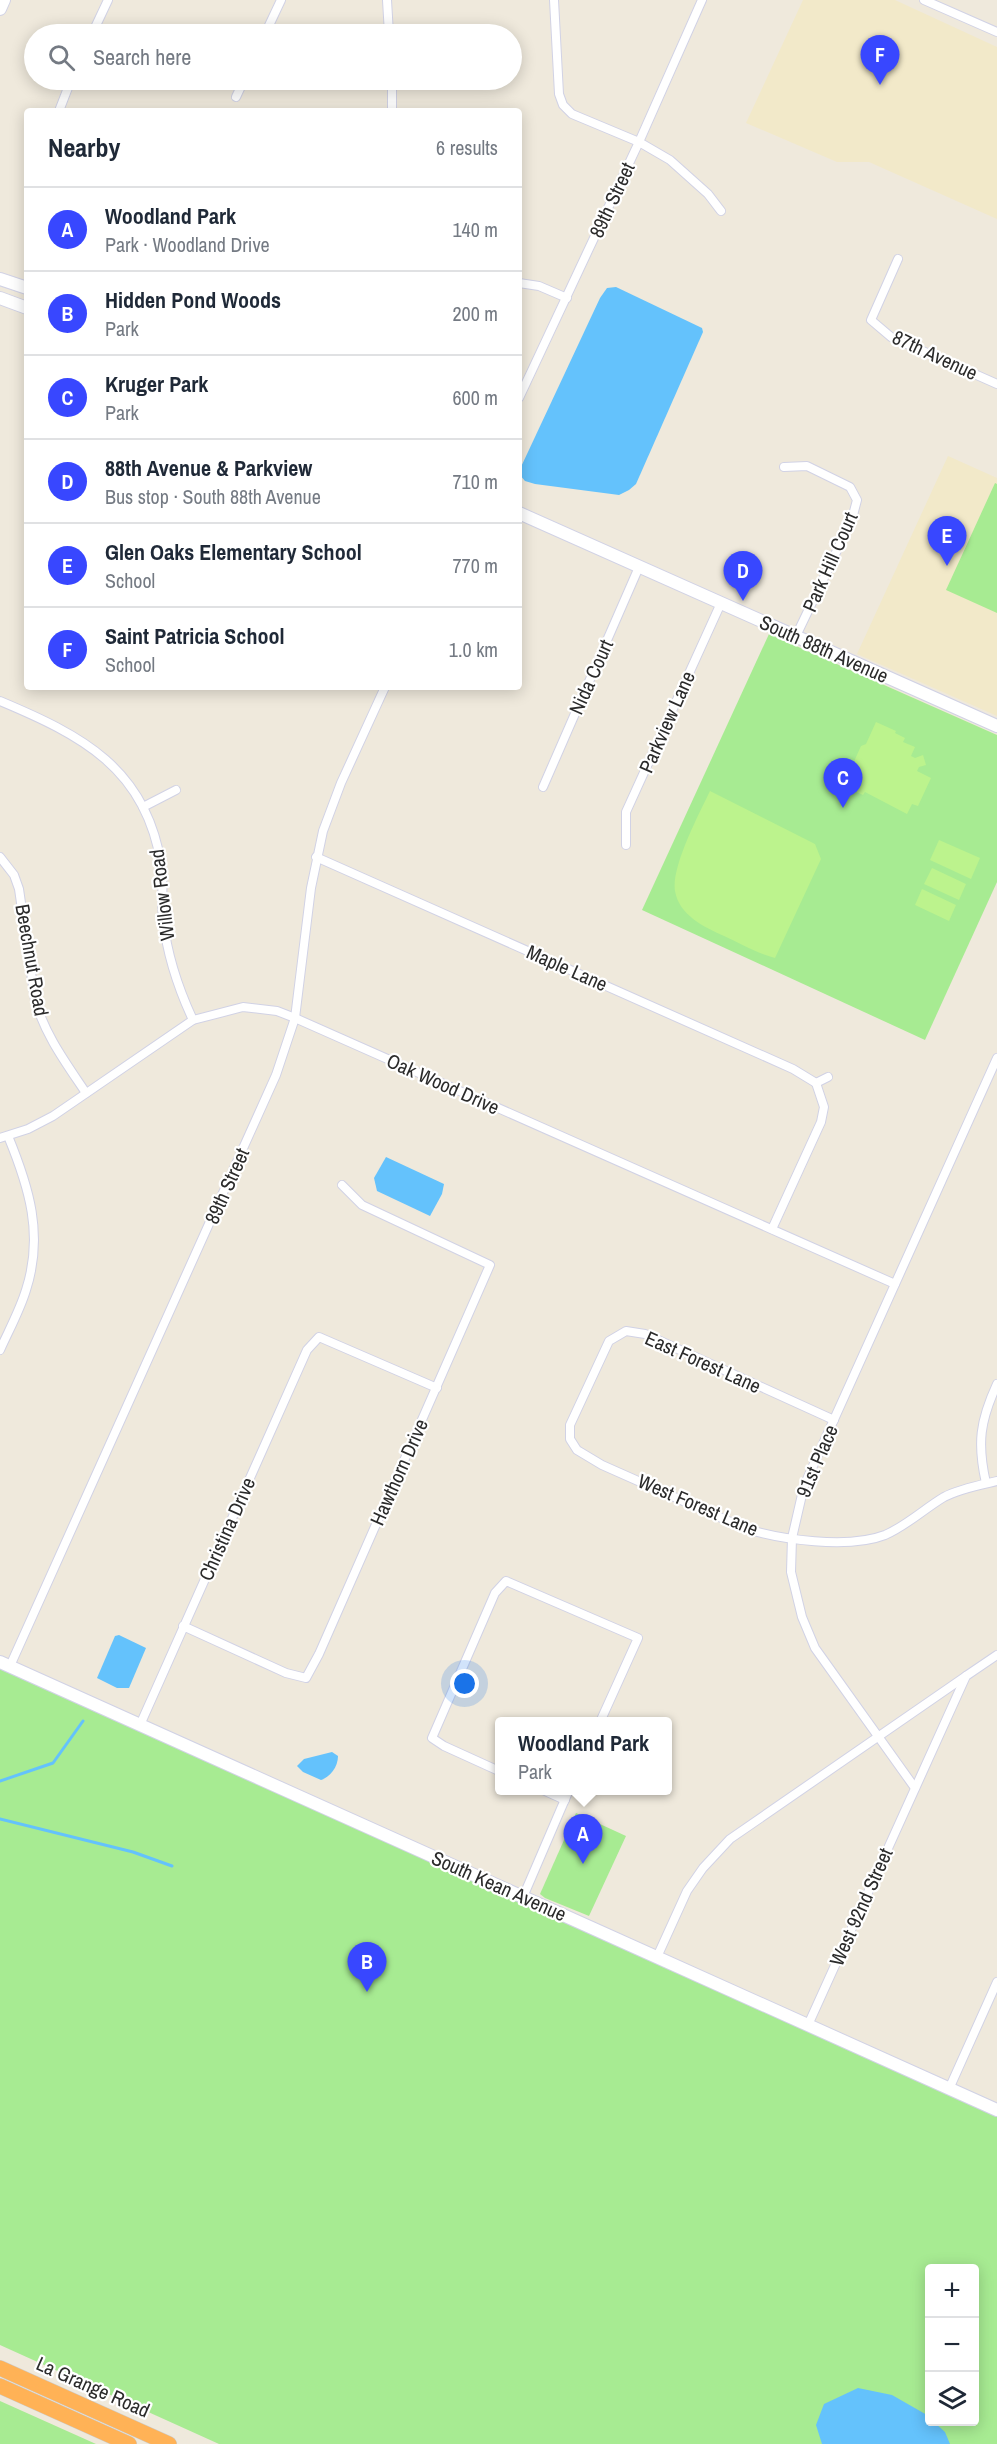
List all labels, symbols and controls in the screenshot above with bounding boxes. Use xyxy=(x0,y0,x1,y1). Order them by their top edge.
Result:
search box xyxy=(24,24,522,90)
pin: F xyxy=(860,36,900,85)
icon: search xyxy=(45,41,78,74)
text: Search here xyxy=(93,42,191,72)
text: Nearby xyxy=(48,130,120,165)
text: 6 results xyxy=(436,134,498,161)
street label: 89th Street xyxy=(582,157,641,242)
text: Woodland Park xyxy=(105,201,236,231)
text: A xyxy=(62,216,73,243)
text: 140 m xyxy=(452,216,498,243)
text: Park · Woodland Drive xyxy=(105,231,270,258)
text: Hidden Pond Woods xyxy=(105,285,281,315)
text: B xyxy=(62,300,73,327)
text: 200 m xyxy=(452,300,498,327)
text: Park xyxy=(105,315,139,342)
street label: 87th Avenue xyxy=(888,323,982,386)
text: Kruger Park xyxy=(105,369,208,399)
text: C xyxy=(62,384,73,411)
text: 600 m xyxy=(452,384,498,411)
text: Park xyxy=(105,399,139,426)
text: 88th Avenue & Parkview xyxy=(105,453,312,483)
text: D xyxy=(62,468,73,495)
text: 710 m xyxy=(452,468,498,495)
text: Bus stop · South 88th Avenue xyxy=(105,483,321,510)
street label: Park Hill Court xyxy=(796,507,864,616)
pin: E xyxy=(928,516,966,566)
text: Glen Oaks Elementary School xyxy=(105,537,362,567)
text: E xyxy=(62,552,73,579)
text: 770 m xyxy=(452,552,498,579)
pin: D xyxy=(724,552,762,601)
text: School xyxy=(105,567,155,594)
street label: South 88th Avenue xyxy=(756,608,893,689)
text: Saint Patricia School xyxy=(105,621,284,651)
street label: Nida Court xyxy=(562,635,619,719)
text: F xyxy=(62,636,73,663)
text: 1.0 km xyxy=(449,636,498,663)
text: School xyxy=(105,651,155,678)
street label: Parkview Lane xyxy=(632,667,701,777)
pin: C xyxy=(824,758,862,808)
street label: Willow Road xyxy=(142,848,181,942)
street label: Beechnut Road xyxy=(9,902,56,1018)
street label: Maple Lane xyxy=(523,938,612,997)
street label: Oak Wood Drive xyxy=(382,1047,504,1120)
street label: 89th Street xyxy=(198,1143,255,1228)
street label: East Forest Lane xyxy=(641,1324,765,1399)
street label: Hawthorn Drive xyxy=(363,1414,434,1529)
street label: 91st Place xyxy=(789,1420,844,1501)
street label: West Forest Lane xyxy=(634,1467,763,1542)
street label: Christina Drive xyxy=(192,1473,261,1585)
your location xyxy=(450,1669,479,1698)
popup xyxy=(495,1717,672,1795)
text: Woodland Park xyxy=(518,1728,649,1758)
text: Park xyxy=(518,1758,552,1785)
pin: A xyxy=(564,1814,602,1864)
street label: West 92nd Street xyxy=(822,1843,899,1970)
street label: South Kean Avenue xyxy=(428,1844,571,1927)
pin: B xyxy=(348,1942,386,1992)
map controls xyxy=(925,2264,979,2426)
button: + xyxy=(925,2264,979,2318)
button: − xyxy=(925,2318,979,2372)
street label: La Grange Road xyxy=(32,2350,154,2424)
button: layers xyxy=(925,2372,979,2426)

